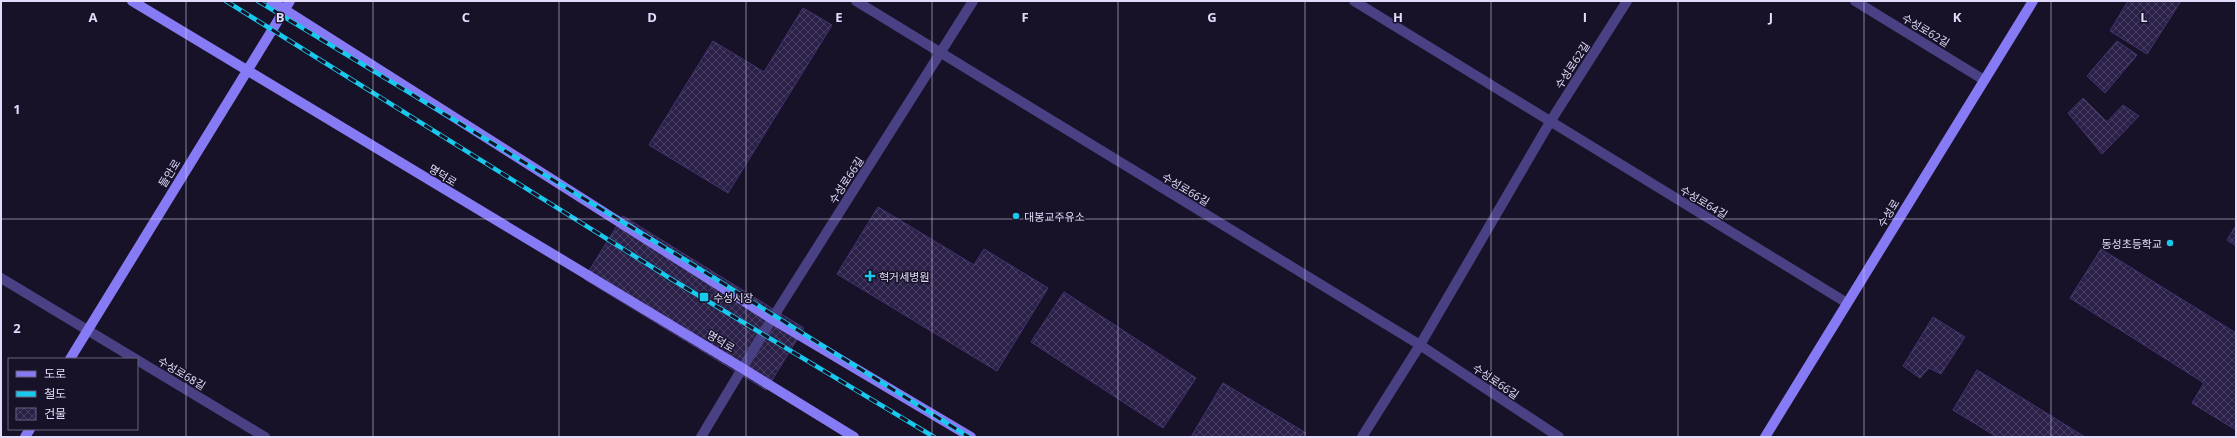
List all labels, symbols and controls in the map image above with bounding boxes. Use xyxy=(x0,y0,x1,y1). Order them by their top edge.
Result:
text: A xyxy=(89,8,98,26)
text: B xyxy=(276,8,285,26)
text: C xyxy=(462,8,470,26)
text: D xyxy=(647,8,657,26)
text: E xyxy=(835,8,843,26)
text: F xyxy=(1021,8,1029,26)
text: G xyxy=(1207,8,1217,26)
text: H xyxy=(1393,8,1403,26)
text: I xyxy=(1583,8,1587,26)
text: J xyxy=(1768,8,1773,26)
text: K xyxy=(1953,8,1962,26)
text: L xyxy=(2140,8,2148,26)
street label: 수성로62길 xyxy=(1899,10,1953,50)
street label: 수성로62길 xyxy=(1551,39,1593,91)
text: 1 xyxy=(13,100,21,118)
street label: 수성로66길 xyxy=(825,154,867,206)
street label: 들안로 xyxy=(155,156,183,190)
street label: 명덕로 xyxy=(426,161,460,189)
street label: 수성로66길 xyxy=(1159,169,1213,209)
street label: 수성로64길 xyxy=(1677,182,1731,222)
street label: 수성로 xyxy=(1874,196,1902,230)
place label: 대봉교주유소 xyxy=(1024,209,1085,224)
marker: 대봉교주유소 xyxy=(1011,211,1021,221)
place label: 동성초등학교 xyxy=(2101,236,2162,251)
marker: 동성초등학교 xyxy=(2165,238,2175,248)
place label: 혁거세병원 xyxy=(879,269,930,284)
marker: 혁거세병원 xyxy=(864,270,876,282)
place label: 수성시장 xyxy=(713,290,753,305)
marker: 수성시장 xyxy=(698,291,710,303)
text: 2 xyxy=(13,319,21,337)
street label: 명덕로 xyxy=(704,327,738,355)
street label: 수성로68길 xyxy=(155,353,209,393)
legend xyxy=(8,358,138,430)
street label: 수성로66길 xyxy=(1470,360,1522,402)
text: 도로 xyxy=(44,365,66,382)
text: 철도 xyxy=(44,385,66,402)
text: 건물 xyxy=(44,405,66,422)

